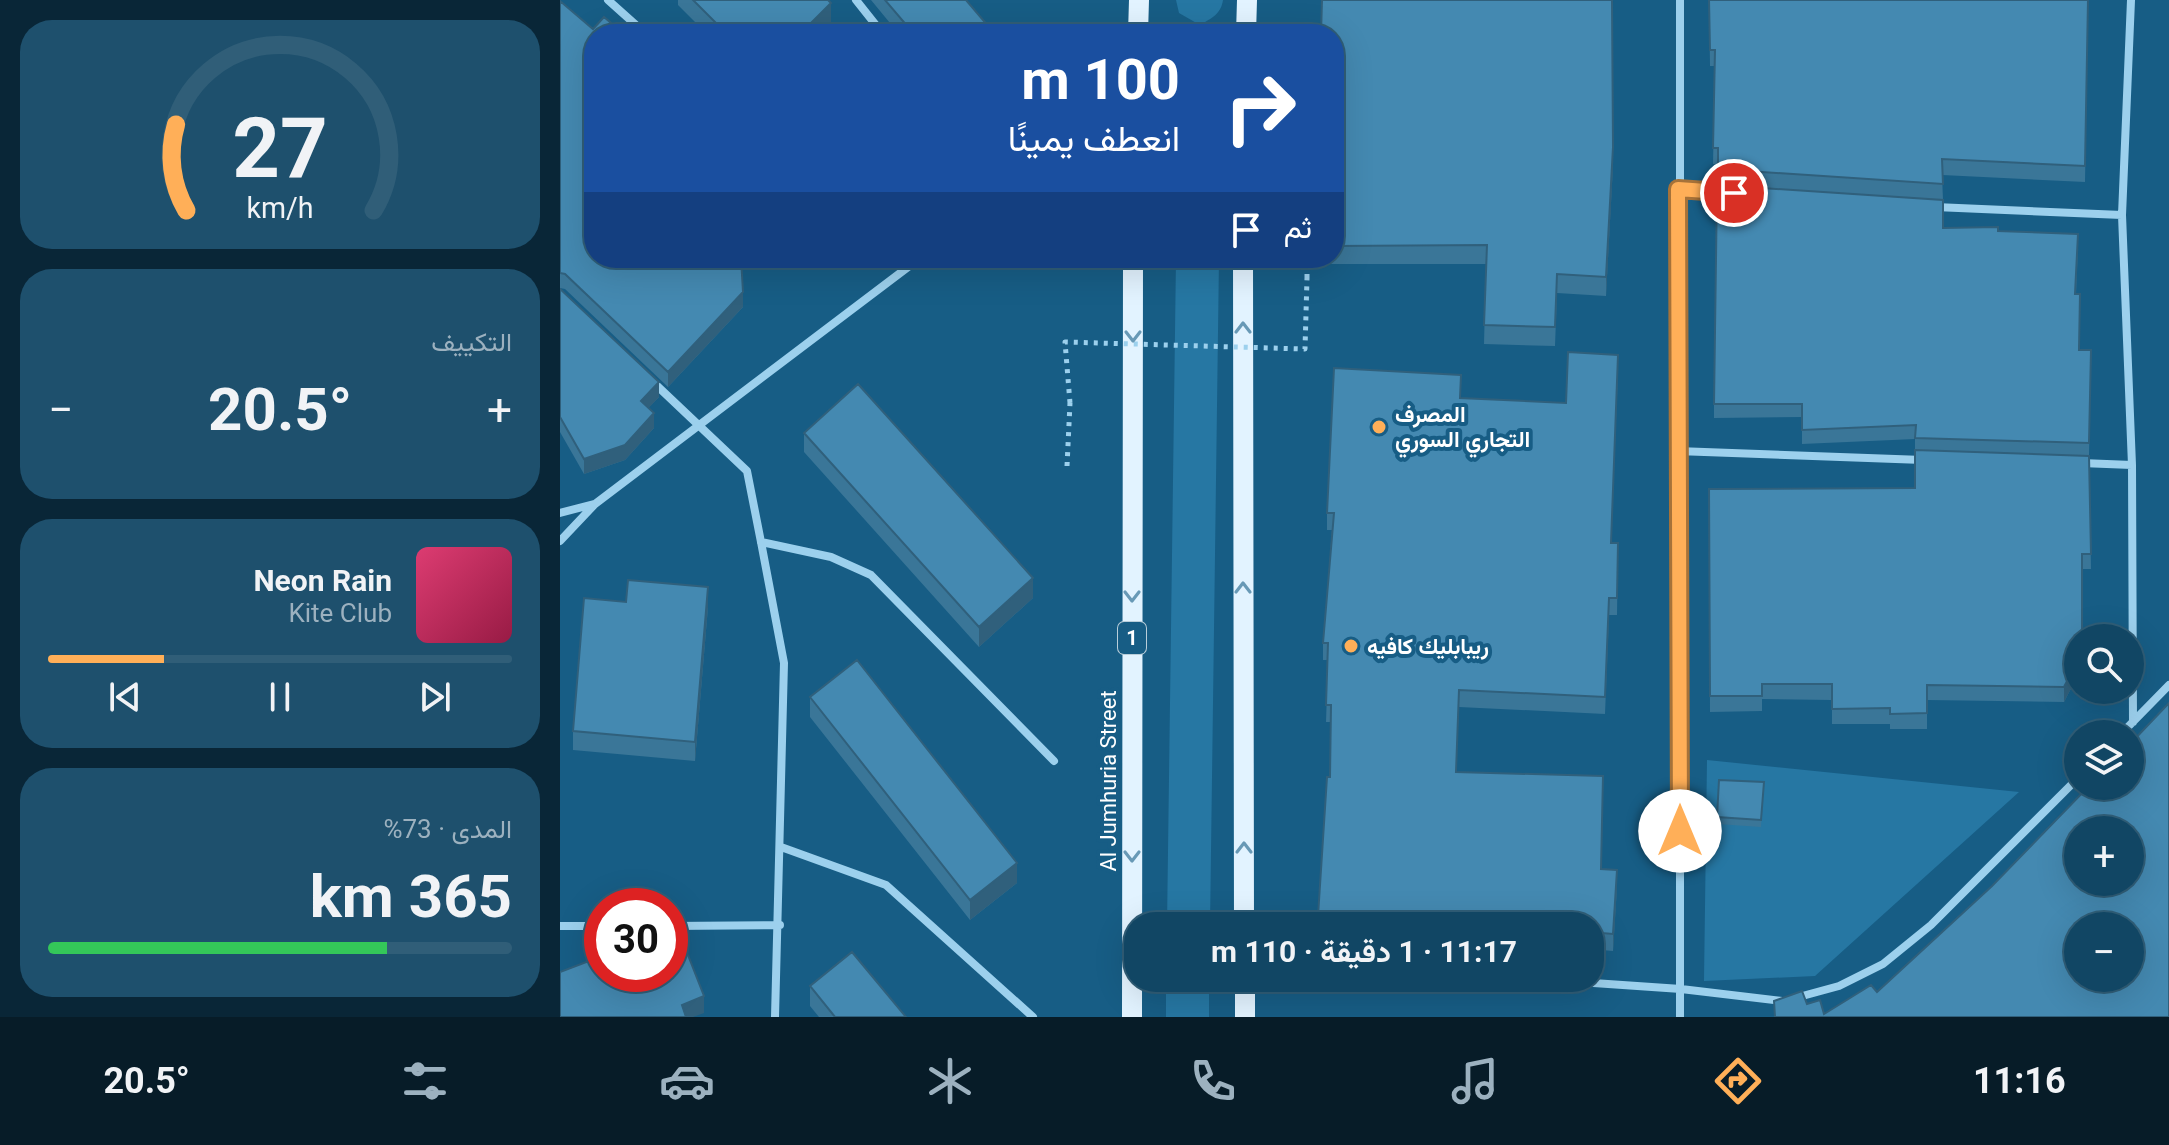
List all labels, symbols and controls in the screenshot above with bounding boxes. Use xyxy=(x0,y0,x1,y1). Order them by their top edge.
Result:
text: 100 m xyxy=(1021,47,1180,113)
icon: right xyxy=(1208,56,1312,160)
text: 27 xyxy=(232,99,328,196)
text: انعطف يمينًا xyxy=(1008,118,1180,160)
pin xyxy=(1700,159,1768,227)
icon: arrive xyxy=(1712,171,1756,215)
text: km/h xyxy=(246,191,314,225)
icon: arrive xyxy=(1224,208,1268,252)
text: ثم xyxy=(1284,210,1312,245)
one-way arrow xyxy=(1234,321,1252,334)
text: التكييف xyxy=(431,327,512,357)
one-way arrow xyxy=(1124,330,1142,343)
text: 20.5° xyxy=(208,374,352,445)
text: − xyxy=(48,384,73,436)
text: + xyxy=(487,384,512,436)
place label: المصرف التجاري السوري xyxy=(1395,402,1530,458)
marker: المصرف التجاري السوري xyxy=(1370,418,1388,436)
text: Neon Rain xyxy=(253,563,392,598)
one-way arrow xyxy=(1235,581,1252,594)
one-way arrow xyxy=(1123,590,1141,603)
text: Kite Club xyxy=(288,598,392,628)
road number: 1 xyxy=(1118,622,1146,654)
map controls xyxy=(2064,624,2144,992)
button: search xyxy=(2064,624,2144,704)
place label: ريبابليك كافيه xyxy=(1367,634,1489,660)
marker: ريبابليك كافيه xyxy=(1342,637,1360,655)
icon: previous xyxy=(103,675,147,719)
icon: pause xyxy=(258,675,302,719)
icon: next xyxy=(413,675,457,719)
street label: Al Jumhuria Street xyxy=(1096,690,1121,872)
button: layers xyxy=(2064,720,2144,800)
position arrow xyxy=(1638,789,1722,873)
text: المدى · 73% xyxy=(383,814,512,844)
button: + xyxy=(2064,816,2144,896)
one-way arrow xyxy=(1235,841,1253,854)
one-way arrow xyxy=(1123,850,1141,863)
text: 365 km xyxy=(310,861,512,932)
speed limit sign: 30 xyxy=(584,888,688,992)
button: − xyxy=(2064,912,2144,992)
text: 11:17 · 1 دقيقة · 110 m xyxy=(1211,934,1517,969)
icon: filters xyxy=(397,1053,453,1109)
icon: car xyxy=(659,1053,715,1109)
icon: climate xyxy=(922,1053,978,1109)
icon: phone xyxy=(1185,1053,1241,1109)
icon: music xyxy=(1447,1053,1503,1109)
icon: directions xyxy=(1710,1053,1766,1109)
text: 20.5° xyxy=(103,1060,190,1102)
text: 11:16 xyxy=(1973,1060,2066,1102)

